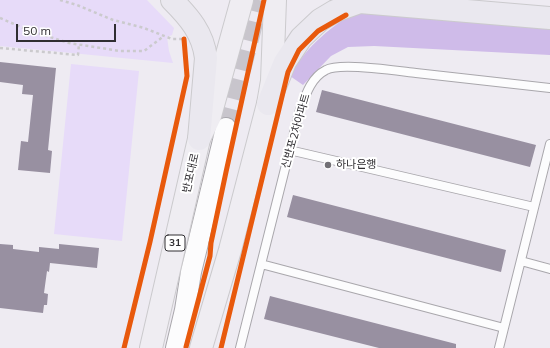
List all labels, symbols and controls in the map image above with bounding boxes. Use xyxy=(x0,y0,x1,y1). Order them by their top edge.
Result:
scale bar xyxy=(18,16,118,42)
text: 50 m xyxy=(23,23,51,38)
street label: 신반포2차아파트 xyxy=(279,92,313,170)
street label: 반포대로 xyxy=(180,152,202,194)
place label: 하나은행 xyxy=(336,158,376,172)
marker: 하나은행 xyxy=(323,160,333,170)
road number: 31 xyxy=(165,235,185,251)

